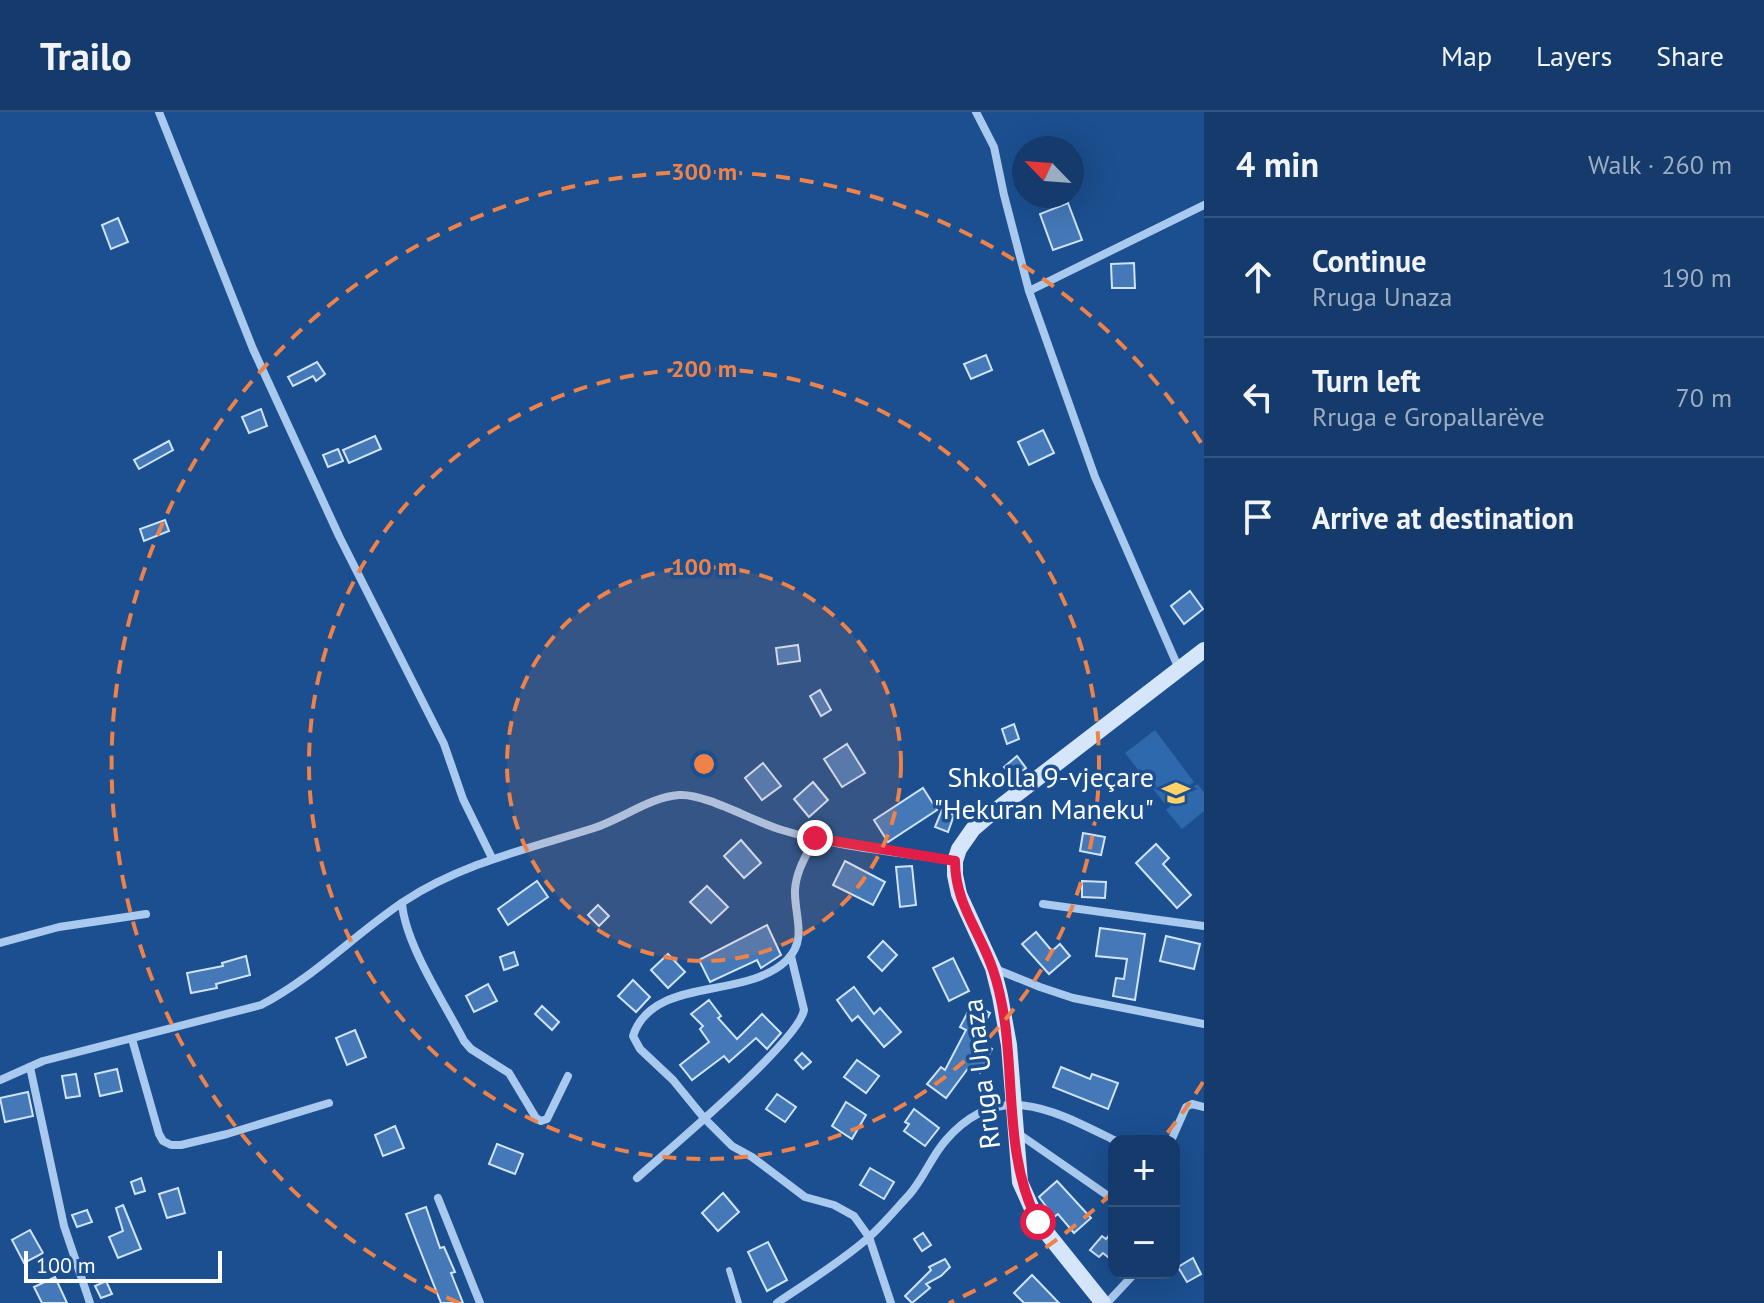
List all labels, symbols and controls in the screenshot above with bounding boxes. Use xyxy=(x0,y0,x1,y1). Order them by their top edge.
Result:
text: Trailo xyxy=(40,31,132,80)
text: Map xyxy=(1441,37,1492,74)
text: Layers xyxy=(1536,37,1612,74)
text: Share xyxy=(1656,37,1724,74)
north arrow xyxy=(1012,136,1084,208)
text: 4 min xyxy=(1236,142,1319,186)
text: Walk · 260 m xyxy=(1588,148,1732,181)
text: 300 m xyxy=(671,156,737,187)
text: Continue xyxy=(1312,241,1426,280)
icon: ahead xyxy=(1236,255,1280,299)
text: 190 m xyxy=(1661,261,1732,294)
text: Rruga Unaza xyxy=(1312,280,1452,313)
text: 200 m xyxy=(671,353,737,384)
text: Turn left xyxy=(1312,361,1420,400)
icon: left xyxy=(1236,375,1280,419)
text: 70 m xyxy=(1676,381,1732,414)
text: Rruga e Gropallarëve xyxy=(1312,400,1545,433)
icon: arrive xyxy=(1236,495,1280,539)
text: Arrive at destination xyxy=(1312,498,1574,537)
text: 100 m xyxy=(671,551,737,582)
centre of rings xyxy=(690,750,718,778)
place label: Shkolla 9-vjeçare "Hekuran Maneku" xyxy=(933,758,1154,827)
school or university icon: Shkolla 9-vjeçare "Hekuran Maneku" xyxy=(1161,778,1191,808)
route end xyxy=(797,820,833,856)
street label: Rruga Unaza xyxy=(953,997,1008,1151)
map controls xyxy=(1108,1135,1180,1279)
button: + xyxy=(1108,1135,1180,1207)
route start xyxy=(1020,1204,1056,1240)
button: − xyxy=(1108,1207,1180,1279)
scale bar xyxy=(24,1247,222,1283)
text: 100 m xyxy=(36,1251,96,1279)

